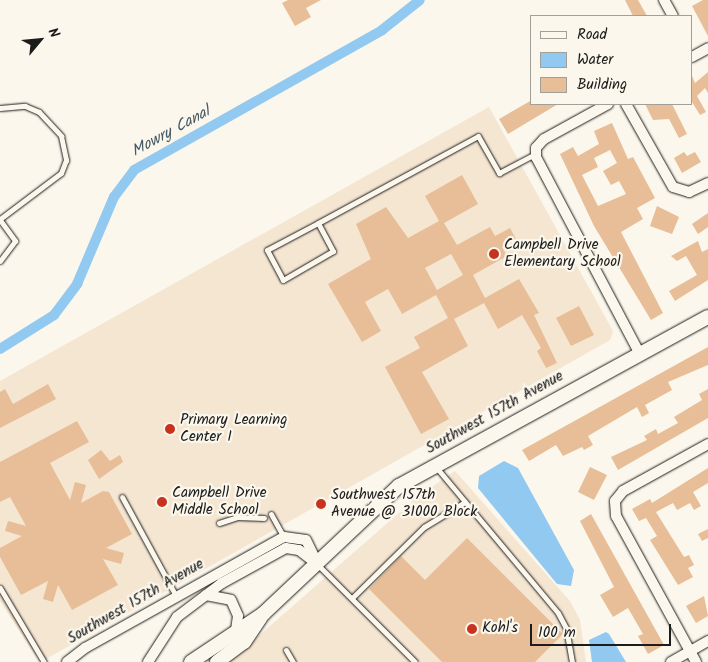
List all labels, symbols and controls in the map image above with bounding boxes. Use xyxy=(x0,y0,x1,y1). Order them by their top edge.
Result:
north arrow xyxy=(15,15,65,65)
legend xyxy=(530,15,693,105)
text: Road xyxy=(577,23,607,47)
text: N xyxy=(41,24,65,42)
text: Water xyxy=(577,48,613,72)
text: Building xyxy=(577,73,627,97)
water label: Mowry Canal xyxy=(128,103,214,161)
place label: Campbell Drive Elementary School xyxy=(504,236,621,271)
marker: Campbell Drive Elementary School xyxy=(488,248,500,260)
street label: Southwest 157th Avenue xyxy=(423,368,567,458)
place label: Primary Learning Center I xyxy=(180,411,287,446)
marker: Primary Learning Center I xyxy=(164,423,176,435)
place label: Campbell Drive Middle School xyxy=(172,484,266,519)
place label: Southwest 157th Avenue @ 31000 Block xyxy=(331,486,477,521)
marker: Campbell Drive Middle School xyxy=(156,496,168,508)
marker: Southwest 157th Avenue @ 31000 Block xyxy=(315,498,327,510)
street label: Southwest 157th Avenue xyxy=(65,556,207,648)
scale bar xyxy=(533,614,674,646)
place label: Kohl's xyxy=(482,620,518,638)
text: 100 m xyxy=(538,621,576,645)
marker: Kohl's xyxy=(466,623,478,635)

